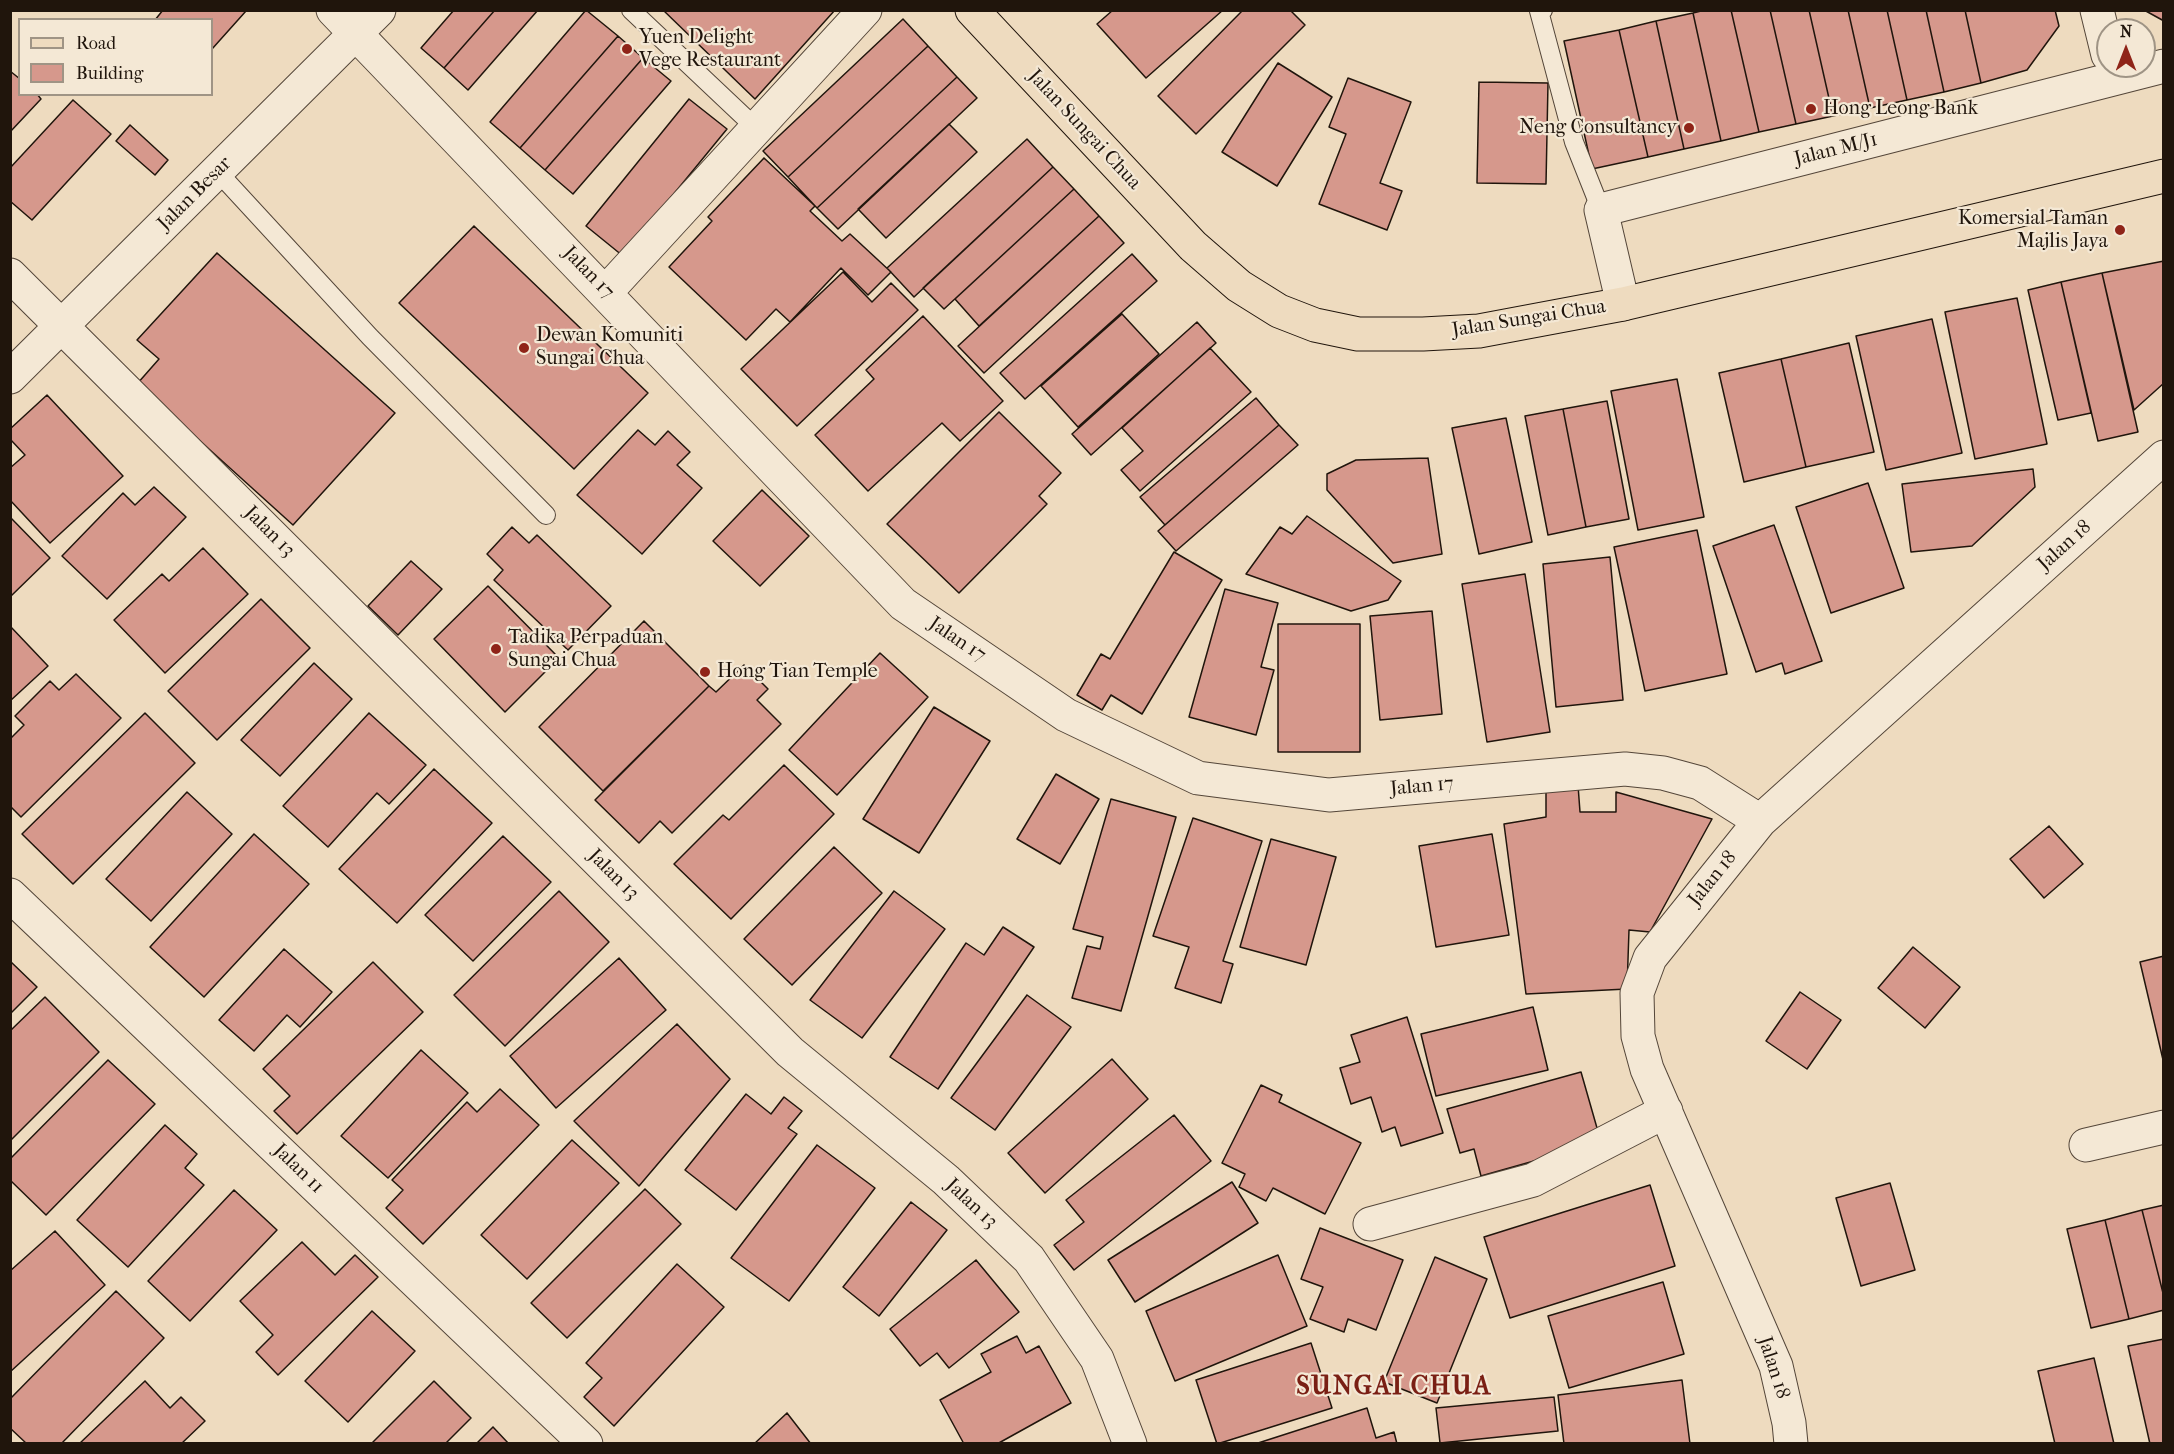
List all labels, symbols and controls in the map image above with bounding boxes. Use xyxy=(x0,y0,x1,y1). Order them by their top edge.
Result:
legend xyxy=(18,18,213,96)
north arrow xyxy=(2096,18,2156,78)
text: N xyxy=(2120,22,2132,41)
place label: Yuen Delight Vege Restaurant xyxy=(639,26,781,73)
text: Road xyxy=(76,33,116,54)
marker: Yuen Delight Vege Restaurant xyxy=(620,42,634,56)
text: Building xyxy=(76,63,143,84)
street label: Jalan Sungai Chua xyxy=(1022,65,1146,195)
place label: Hong Leong Bank xyxy=(1823,97,1978,121)
marker: Hong Leong Bank xyxy=(1804,102,1818,116)
place label: Neng Consultancy xyxy=(1519,116,1677,140)
marker: Neng Consultancy xyxy=(1682,121,1696,135)
street label: Jalan M/J1 xyxy=(1792,128,1880,172)
street label: Jalan Besar xyxy=(153,152,237,236)
place label: Komersial Taman Majlis Jaya xyxy=(1958,207,2108,254)
marker: Komersial Taman Majlis Jaya xyxy=(2113,223,2127,237)
street label: Jalan 17 xyxy=(557,242,619,304)
street label: Jalan Sungai Chua xyxy=(1450,295,1608,343)
place label: Dewan Komuniti Sungai Chua xyxy=(536,324,683,371)
marker: Dewan Komuniti Sungai Chua xyxy=(517,341,531,355)
street label: Jalan 13 xyxy=(238,501,300,563)
street label: Jalan 18 xyxy=(2033,516,2097,576)
street label: Jalan 17 xyxy=(924,612,990,668)
place label: Tadika Perpaduan Sungai Chua xyxy=(508,626,663,673)
marker: Tadika Perpaduan Sungai Chua xyxy=(489,642,503,656)
place label: Hong Tian Temple xyxy=(717,660,878,684)
marker: Hong Tian Temple xyxy=(698,665,712,679)
street label: Jalan 17 xyxy=(1389,772,1455,802)
street label: Jalan 13 xyxy=(582,844,644,906)
street label: Jalan 18 xyxy=(1683,846,1743,912)
street label: Jalan 11 xyxy=(268,1139,328,1199)
street label: Jalan 13 xyxy=(940,1174,1002,1234)
street label: Jalan 18 xyxy=(1752,1334,1794,1402)
district label: SUNGAI CHUA xyxy=(1296,1372,1492,1404)

